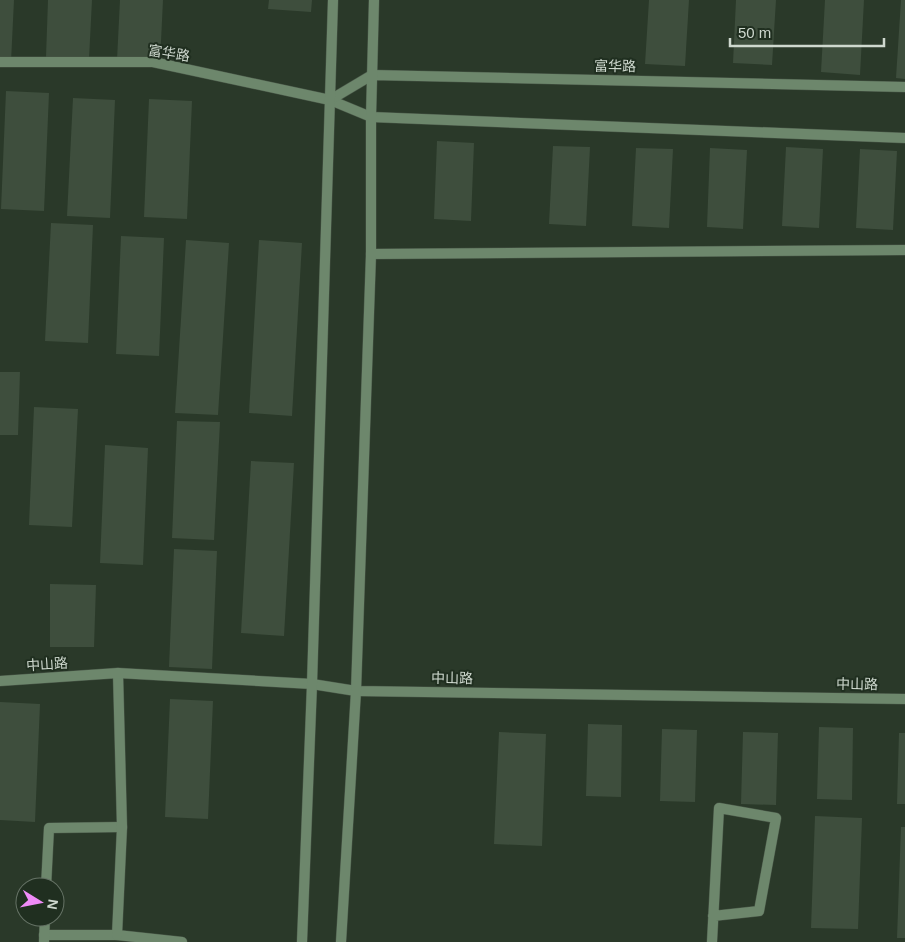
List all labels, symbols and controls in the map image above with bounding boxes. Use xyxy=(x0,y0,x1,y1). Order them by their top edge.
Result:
scale bar xyxy=(730,15,884,47)
text: 50 m xyxy=(738,24,771,41)
street label: 富华路 xyxy=(147,42,191,64)
street label: 富华路 xyxy=(594,58,636,74)
street label: 中山路 xyxy=(25,655,69,673)
street label: 中山路 xyxy=(431,670,473,686)
street label: 中山路 xyxy=(836,676,878,692)
north arrow xyxy=(15,877,65,927)
text: N xyxy=(44,898,62,911)

